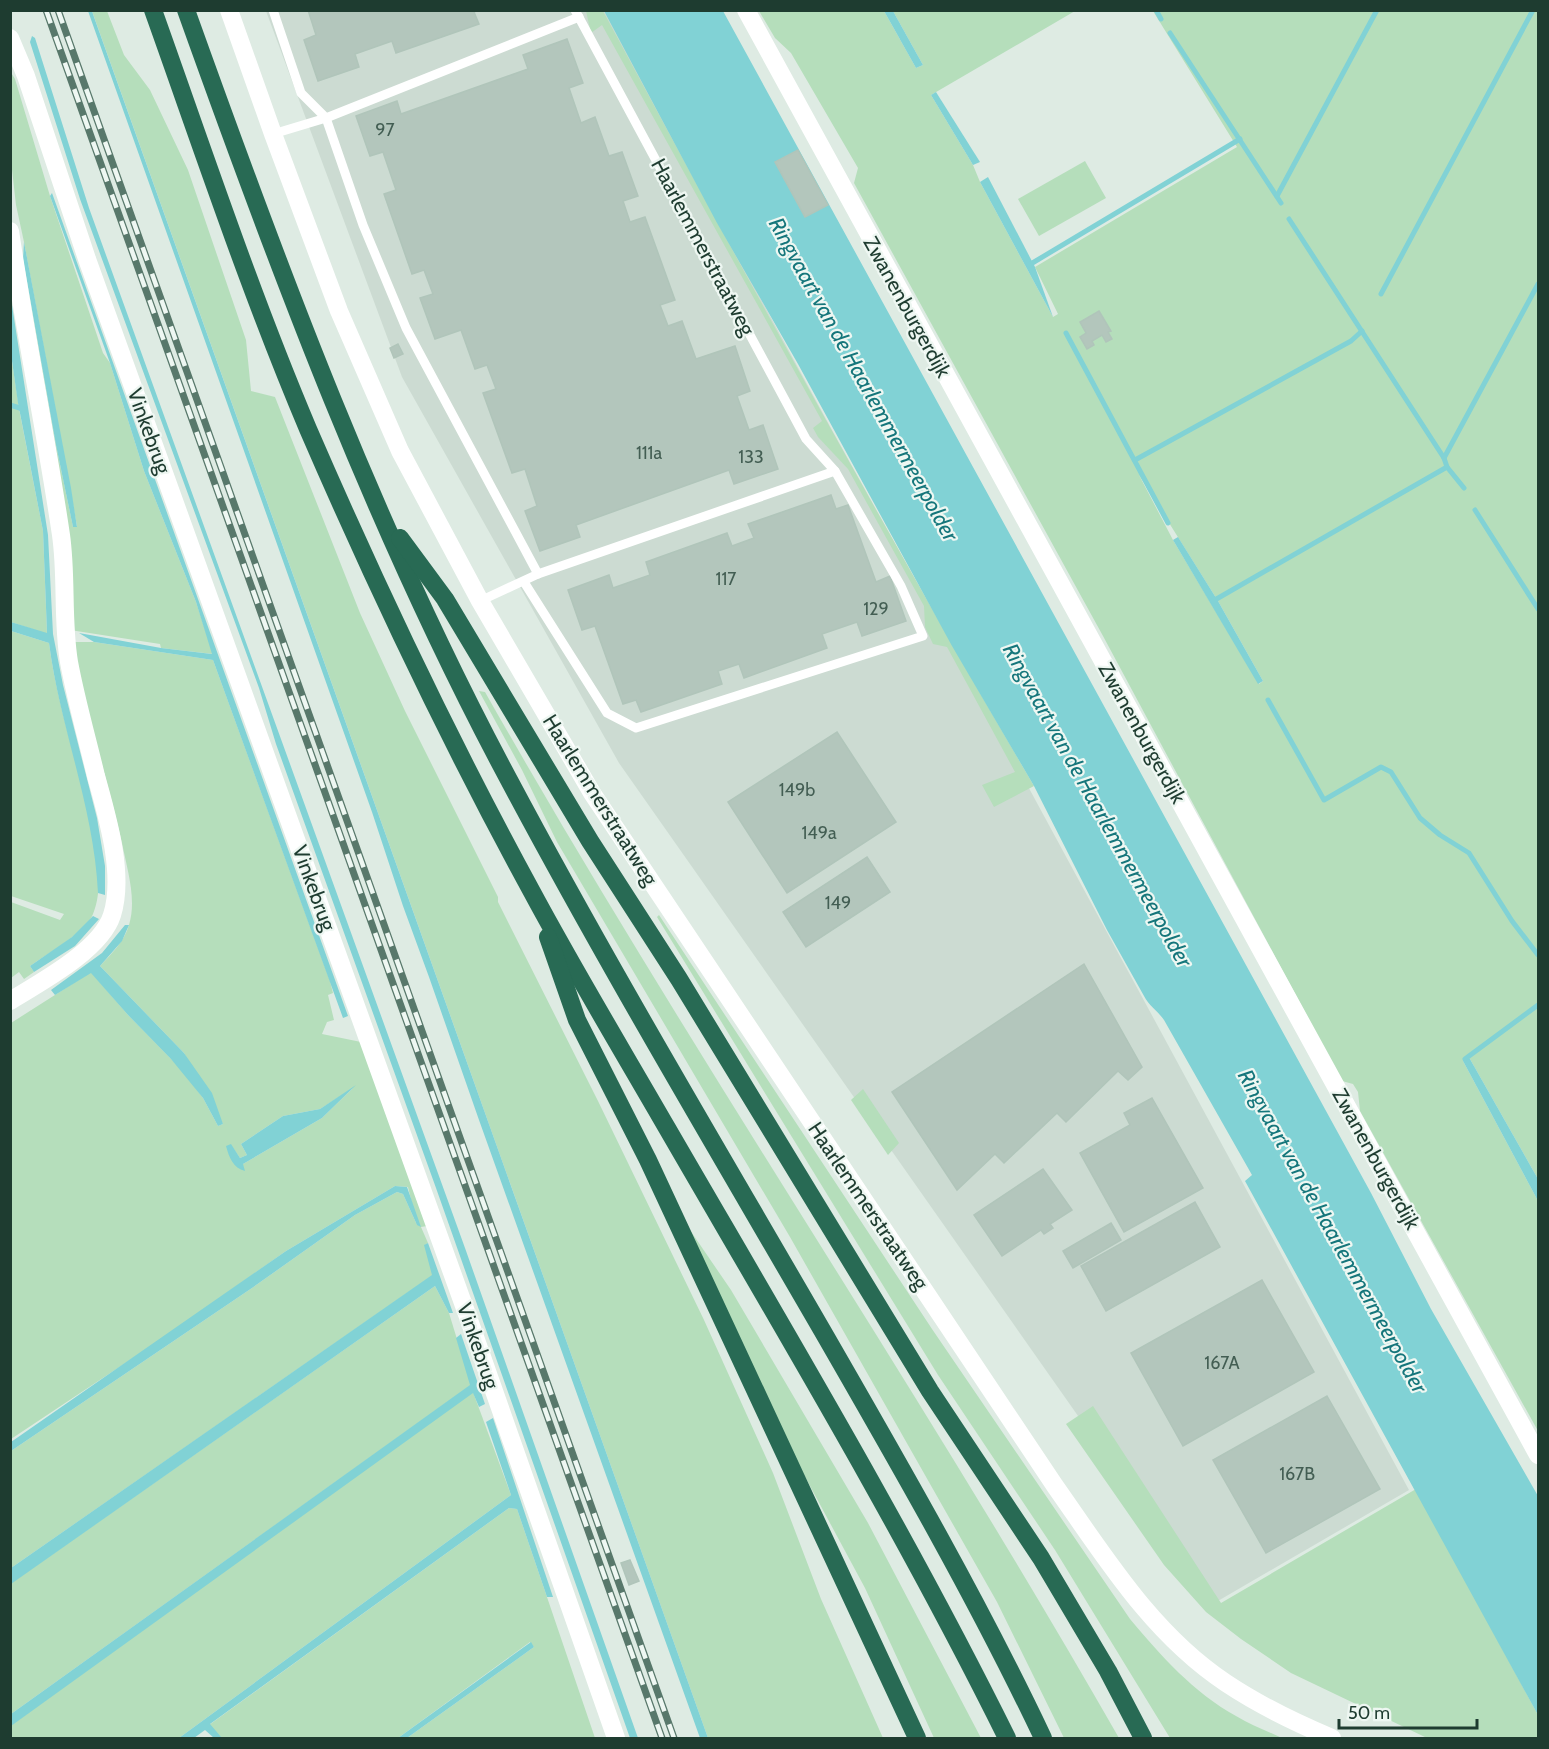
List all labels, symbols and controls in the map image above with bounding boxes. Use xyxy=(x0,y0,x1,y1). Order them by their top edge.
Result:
house number: 97 xyxy=(375,119,395,141)
street label: Haarlemmerstraatweg xyxy=(646,154,761,340)
water label: Ringvaart van de Haarlemmermeerpolder xyxy=(763,213,965,547)
street label: Zwanenburgerdijk xyxy=(857,232,957,383)
street label: Vinkebrug xyxy=(122,385,177,478)
house number: 111a xyxy=(636,442,662,464)
house number: 133 xyxy=(738,446,764,468)
house number: 117 xyxy=(716,568,736,590)
house number: 129 xyxy=(863,598,889,620)
water label: Ringvaart van de Haarlemmermeerpolder xyxy=(997,639,1199,973)
street label: Zwanenburgerdijk xyxy=(1092,658,1192,809)
street label: Haarlemmerstraatweg xyxy=(538,710,663,890)
house number: 149b xyxy=(779,779,815,801)
house number: 149a xyxy=(801,822,837,844)
street label: Vinkebrug xyxy=(287,842,342,935)
house number: 149 xyxy=(825,892,851,914)
water label: Ringvaart van de Haarlemmermeerpolder xyxy=(1232,1065,1434,1399)
street label: Zwanenburgerdijk xyxy=(1326,1084,1426,1235)
street label: Haarlemmerstraatweg xyxy=(803,1117,934,1295)
street label: Vinkebrug xyxy=(452,1300,505,1393)
house number: 167A xyxy=(1204,1352,1240,1374)
house number: 167B xyxy=(1279,1463,1315,1485)
scale bar xyxy=(1339,1692,1477,1730)
text: 50 m xyxy=(1348,1702,1390,1724)

